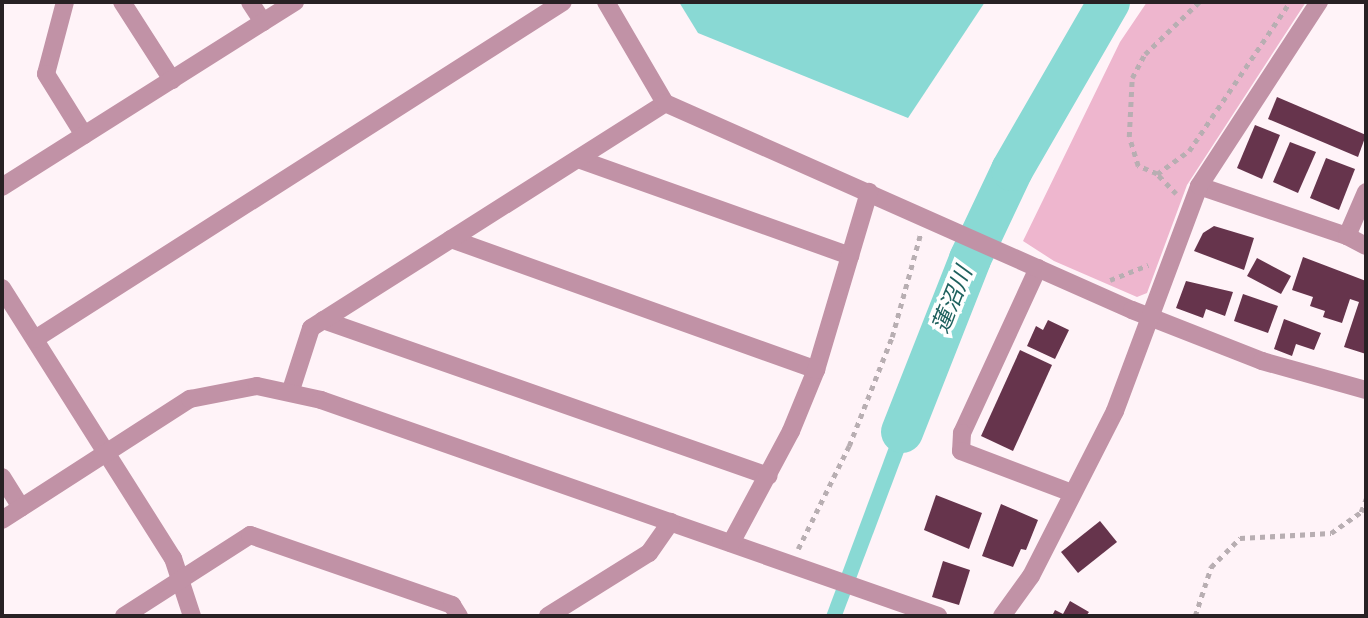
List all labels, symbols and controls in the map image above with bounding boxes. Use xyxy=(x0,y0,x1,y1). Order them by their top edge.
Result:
water label: 蓮沼川 xyxy=(927,263,979,337)

